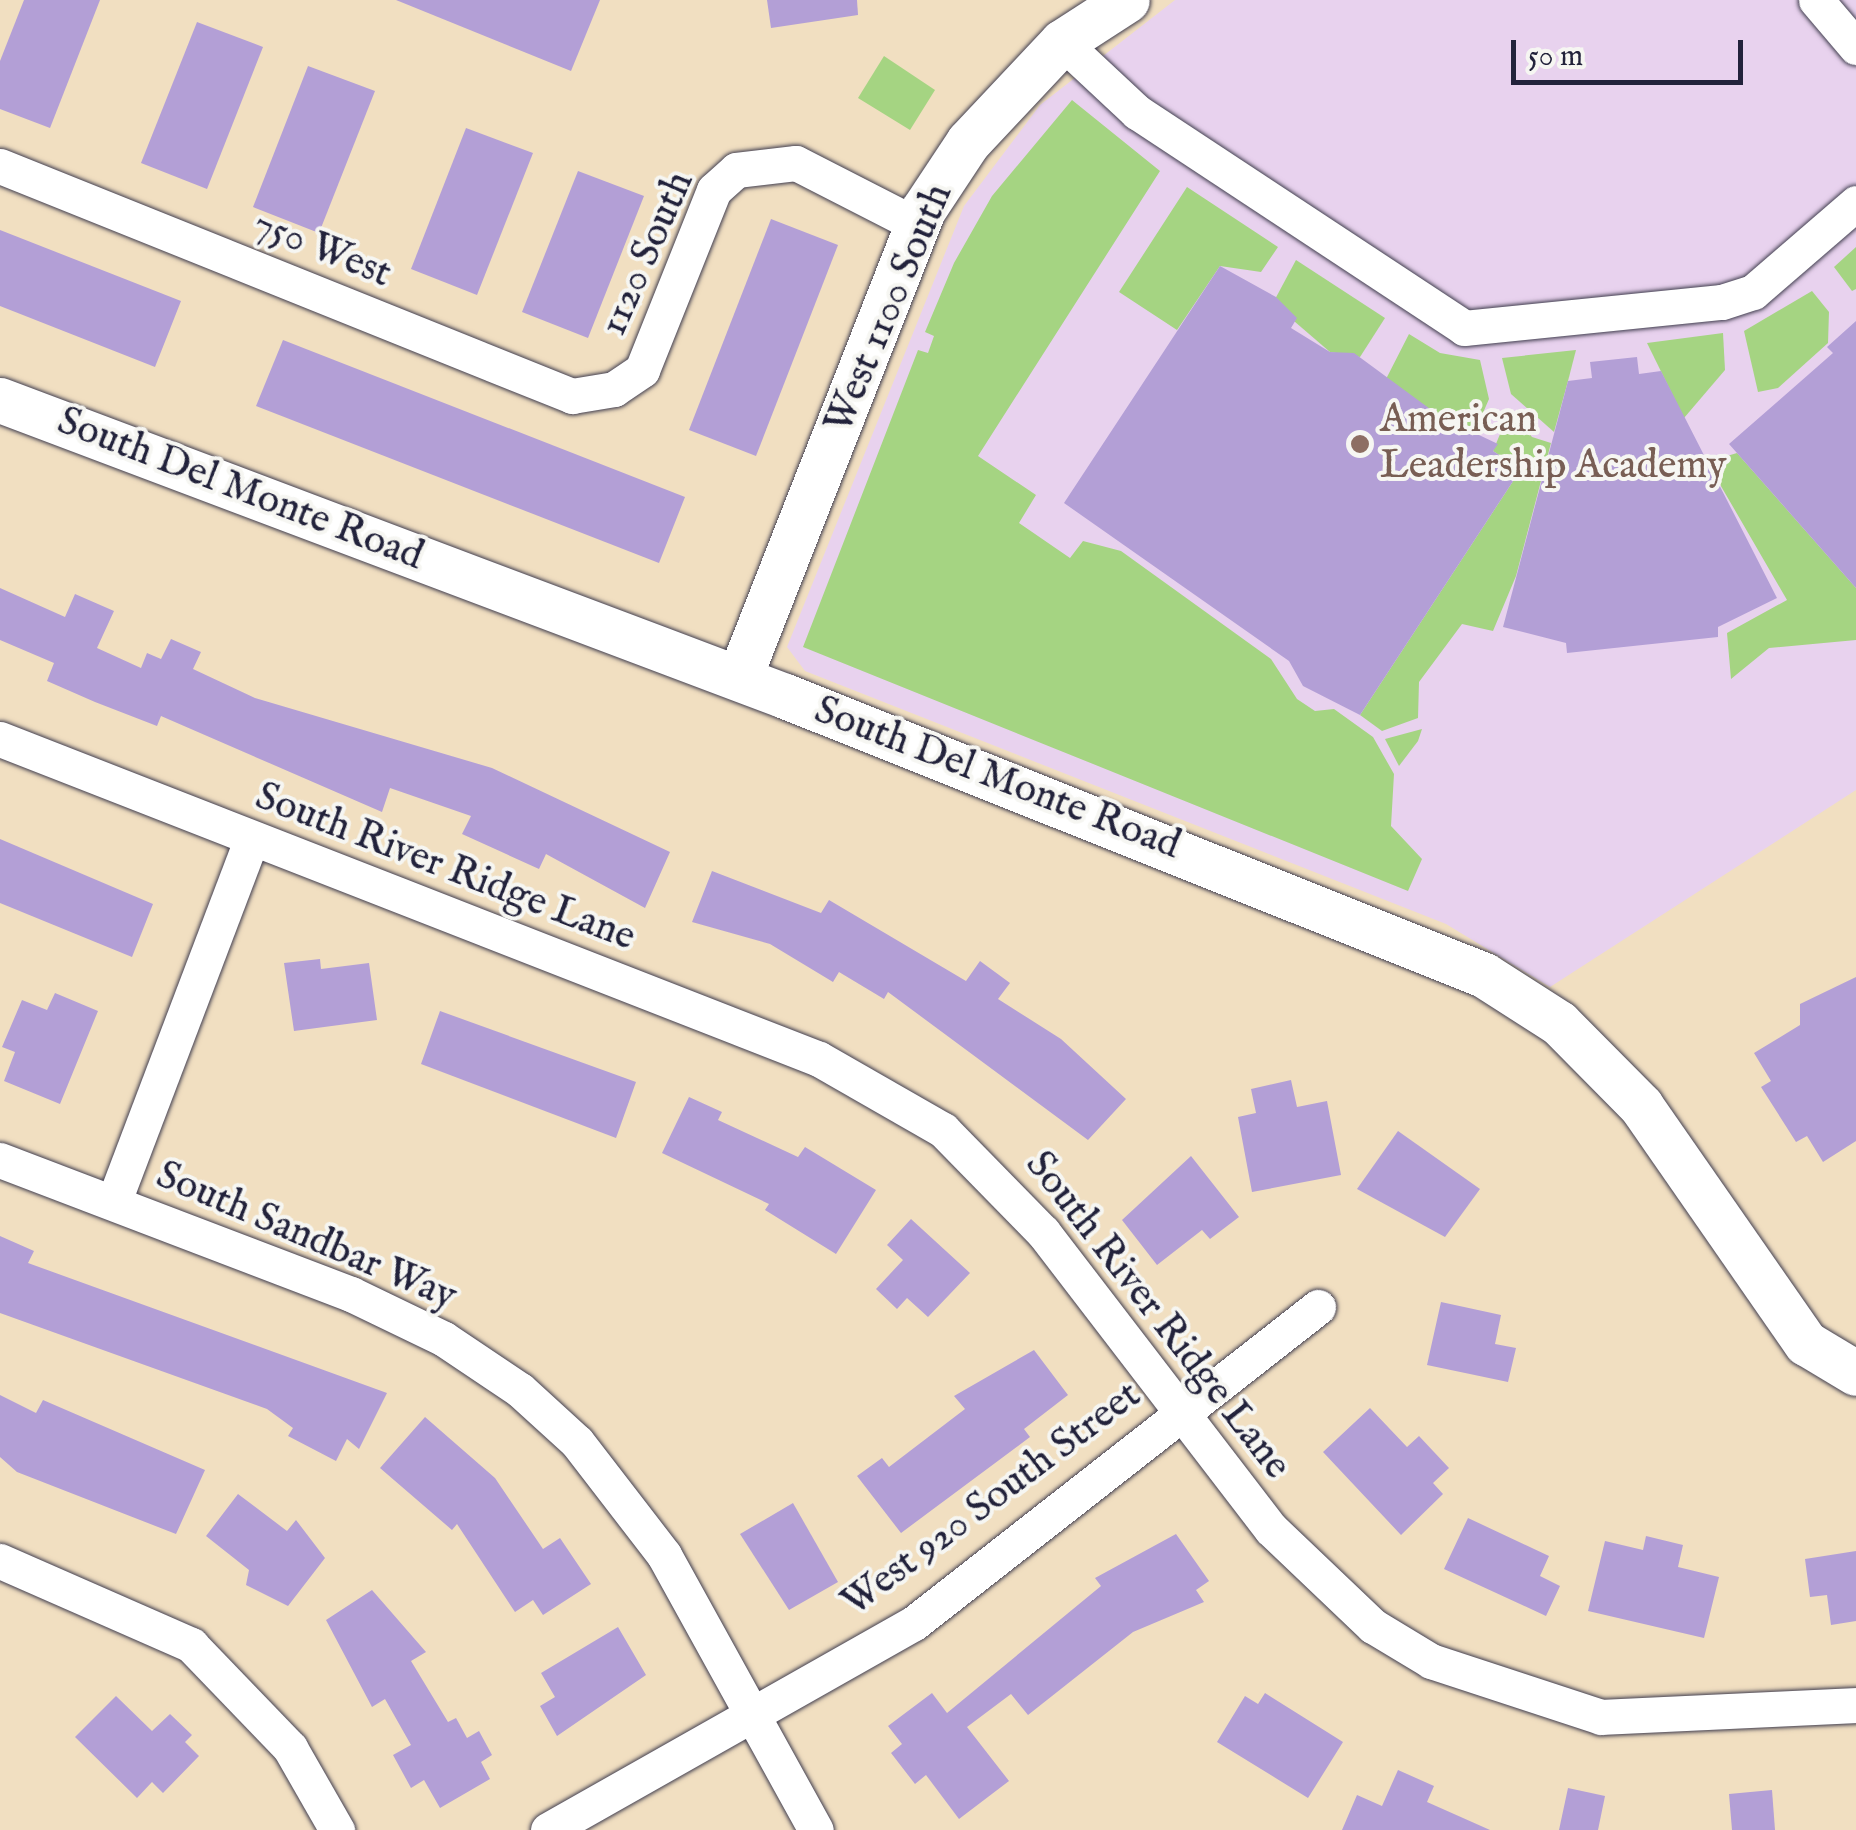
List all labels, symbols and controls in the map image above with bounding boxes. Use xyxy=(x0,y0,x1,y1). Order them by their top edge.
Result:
scale bar xyxy=(1516,20,1748,82)
text: 50 m xyxy=(1528,38,1583,76)
street label: 1120 South xyxy=(591,164,705,344)
street label: West 1100 South xyxy=(816,177,964,441)
street label: 750 West xyxy=(246,201,398,299)
place label: American Leadership Academy xyxy=(1380,397,1727,491)
street label: South Del Monte Road xyxy=(50,398,430,582)
marker: American Leadership Academy xyxy=(1349,433,1371,455)
street label: South Del Monte Road xyxy=(807,687,1187,871)
street label: South River Ridge Lane xyxy=(248,773,642,963)
street label: South River Ridge Lane xyxy=(1014,1143,1300,1489)
street label: South Sandbar Way xyxy=(149,1152,463,1322)
street label: West 920 South Street xyxy=(833,1372,1151,1628)

